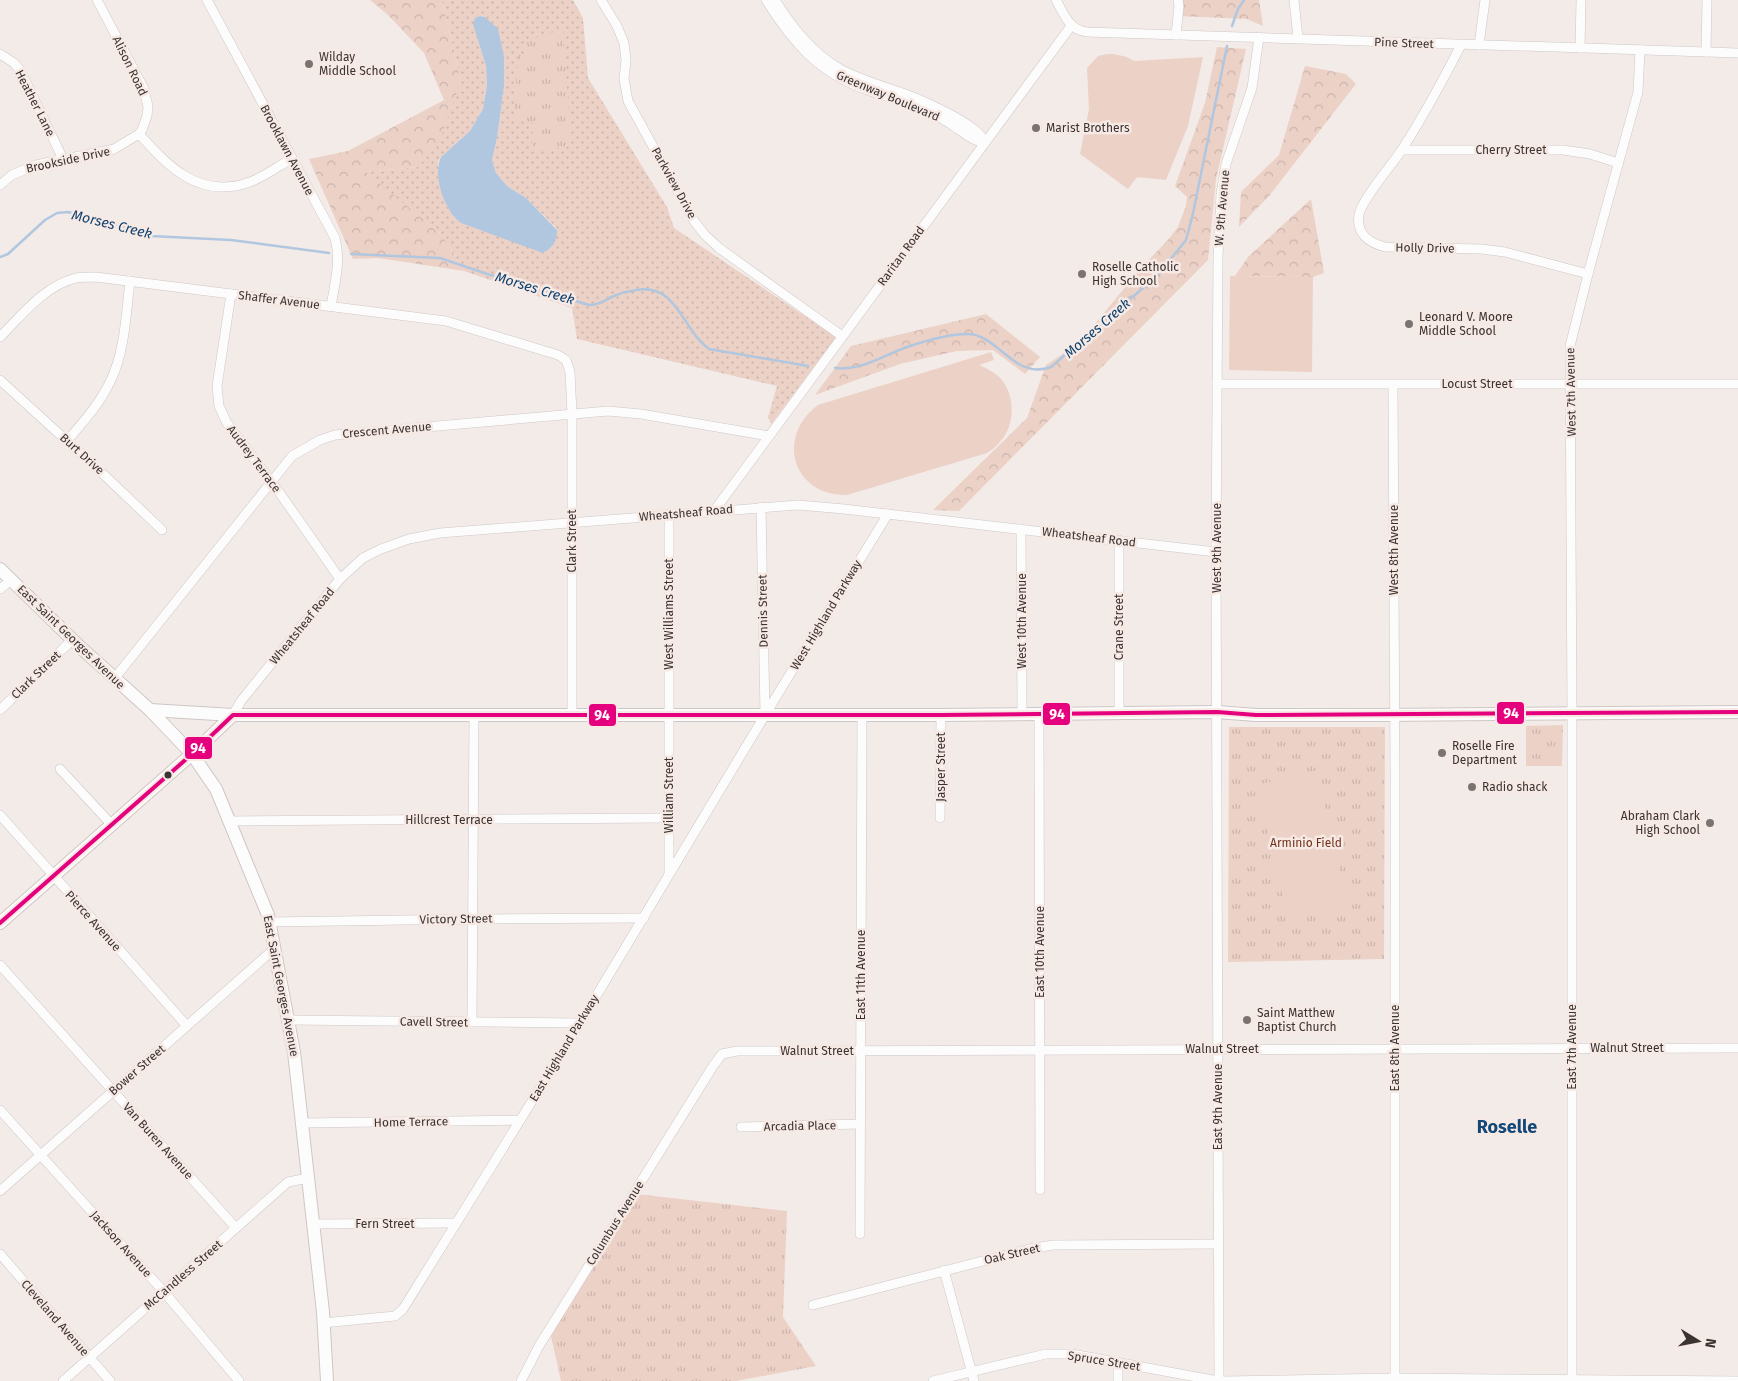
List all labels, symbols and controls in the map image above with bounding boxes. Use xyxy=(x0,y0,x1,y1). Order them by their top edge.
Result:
street label: Alison Road xyxy=(110,34,150,98)
street label: Pine Street xyxy=(1374,35,1435,51)
place label: Wilday Middle School xyxy=(319,50,397,78)
marker: Wilday Middle School xyxy=(303,58,315,70)
street label: Heather Lane xyxy=(12,67,58,139)
street label: Greenway Boulevard xyxy=(834,68,942,124)
street label: Brooklawn Avenue xyxy=(257,102,317,198)
place label: Marist Brothers xyxy=(1046,121,1130,135)
marker: Marist Brothers xyxy=(1030,122,1042,134)
street label: Cherry Street xyxy=(1475,143,1547,157)
street label: Brookside Drive xyxy=(25,144,111,176)
street label: Parkview Drive xyxy=(649,145,699,221)
street label: W. 9th Avenue xyxy=(1212,169,1232,247)
water label: Morses Creek xyxy=(70,206,154,243)
street label: Raritan Road xyxy=(875,223,927,289)
street label: Holly Drive xyxy=(1395,240,1455,256)
place label: Roselle Catholic High School xyxy=(1092,260,1179,288)
water label: Morses Creek xyxy=(493,268,577,309)
marker: Roselle Catholic High School xyxy=(1076,268,1088,280)
street label: Shaffer Avenue xyxy=(237,288,321,312)
water label: Morses Creek xyxy=(1061,295,1134,362)
place label: Leonard V. Moore Middle School xyxy=(1419,310,1513,338)
marker: Leonard V. Moore Middle School xyxy=(1403,318,1415,330)
street label: West 7th Avenue xyxy=(1563,347,1579,437)
street label: Locust Street xyxy=(1442,377,1513,391)
street label: Crescent Avenue xyxy=(342,419,432,441)
street label: Audrey Terrace xyxy=(224,423,284,495)
street label: Burt Drive xyxy=(57,431,107,477)
street label: Wheatsheaf Road xyxy=(638,502,734,524)
street label: West 9th Avenue xyxy=(1210,503,1224,593)
street label: West 8th Avenue xyxy=(1387,505,1401,595)
street label: Clark Street xyxy=(565,509,579,573)
street label: Wheatsheaf Road xyxy=(1041,524,1137,550)
street label: West Highland Parkway xyxy=(788,557,864,673)
street label: West Williams Street xyxy=(662,558,676,670)
street label: West 10th Avenue xyxy=(1015,573,1029,669)
street label: Dennis Street xyxy=(755,574,771,648)
street label: East Saint Georges Avenue xyxy=(14,582,128,692)
street label: Wheatsheaf Road xyxy=(267,585,337,667)
street label: Crane Street xyxy=(1112,593,1126,660)
street label: Clark Street xyxy=(8,648,64,702)
line badge: 94 xyxy=(1496,701,1525,725)
line badge: 94 xyxy=(1042,702,1071,726)
line badge: 94 xyxy=(588,703,617,727)
text: 94 xyxy=(1503,705,1519,722)
text: 94 xyxy=(1049,706,1065,723)
text: 94 xyxy=(594,707,610,724)
street label: Jasper Street xyxy=(934,731,948,802)
line badge: 94 xyxy=(184,736,213,760)
place label: Roselle Fire Department xyxy=(1452,739,1518,767)
text: 94 xyxy=(190,740,206,757)
marker: Roselle Fire Department xyxy=(1436,747,1448,759)
street label: William Street xyxy=(662,756,676,833)
unlabelled marker xyxy=(163,770,173,780)
place label: Radio shack xyxy=(1482,780,1548,794)
marker: Radio shack xyxy=(1466,781,1478,793)
place label: Abraham Clark High School xyxy=(1621,809,1701,837)
street label: Hillcrest Terrace xyxy=(405,813,493,827)
marker: Abraham Clark High School xyxy=(1704,817,1716,829)
park label: Arminio Field xyxy=(1270,836,1342,850)
street label: Pierce Avenue xyxy=(62,888,124,954)
street label: East 10th Avenue xyxy=(1033,906,1047,998)
street label: Victory Street xyxy=(419,911,493,927)
street label: East Saint Georges Avenue xyxy=(260,914,302,1058)
street label: East 11th Avenue xyxy=(854,930,868,1020)
street label: East Highland Parkway xyxy=(526,992,602,1104)
street label: East 7th Avenue xyxy=(1565,1004,1579,1090)
street label: East 8th Avenue xyxy=(1388,1005,1402,1091)
place label: Saint Matthew Baptist Church xyxy=(1257,1006,1336,1034)
street label: Cavell Street xyxy=(400,1014,469,1030)
marker: Saint Matthew Baptist Church xyxy=(1241,1014,1253,1026)
street label: Bower Street xyxy=(106,1041,168,1098)
street label: Walnut Street xyxy=(1590,1041,1664,1055)
street label: Walnut Street xyxy=(1185,1042,1259,1056)
street label: Walnut Street xyxy=(780,1044,854,1058)
street label: East 9th Avenue xyxy=(1211,1064,1225,1150)
street label: Van Buren Avenue xyxy=(120,1100,196,1182)
street label: Home Terrace xyxy=(374,1114,448,1130)
district label: Roselle xyxy=(1477,1116,1537,1138)
street label: Arcadia Place xyxy=(764,1118,836,1134)
street label: Columbus Avenue xyxy=(583,1178,647,1268)
street label: Jackson Avenue xyxy=(87,1208,155,1280)
street label: Fern Street xyxy=(355,1217,415,1231)
street label: McCandless Street xyxy=(141,1237,226,1313)
street label: Oak Street xyxy=(983,1241,1042,1267)
street label: Cleveland Avenue xyxy=(18,1277,92,1359)
north arrow xyxy=(1673,1316,1723,1366)
text: N xyxy=(1701,1337,1719,1349)
street label: Spruce Street xyxy=(1067,1348,1142,1374)

